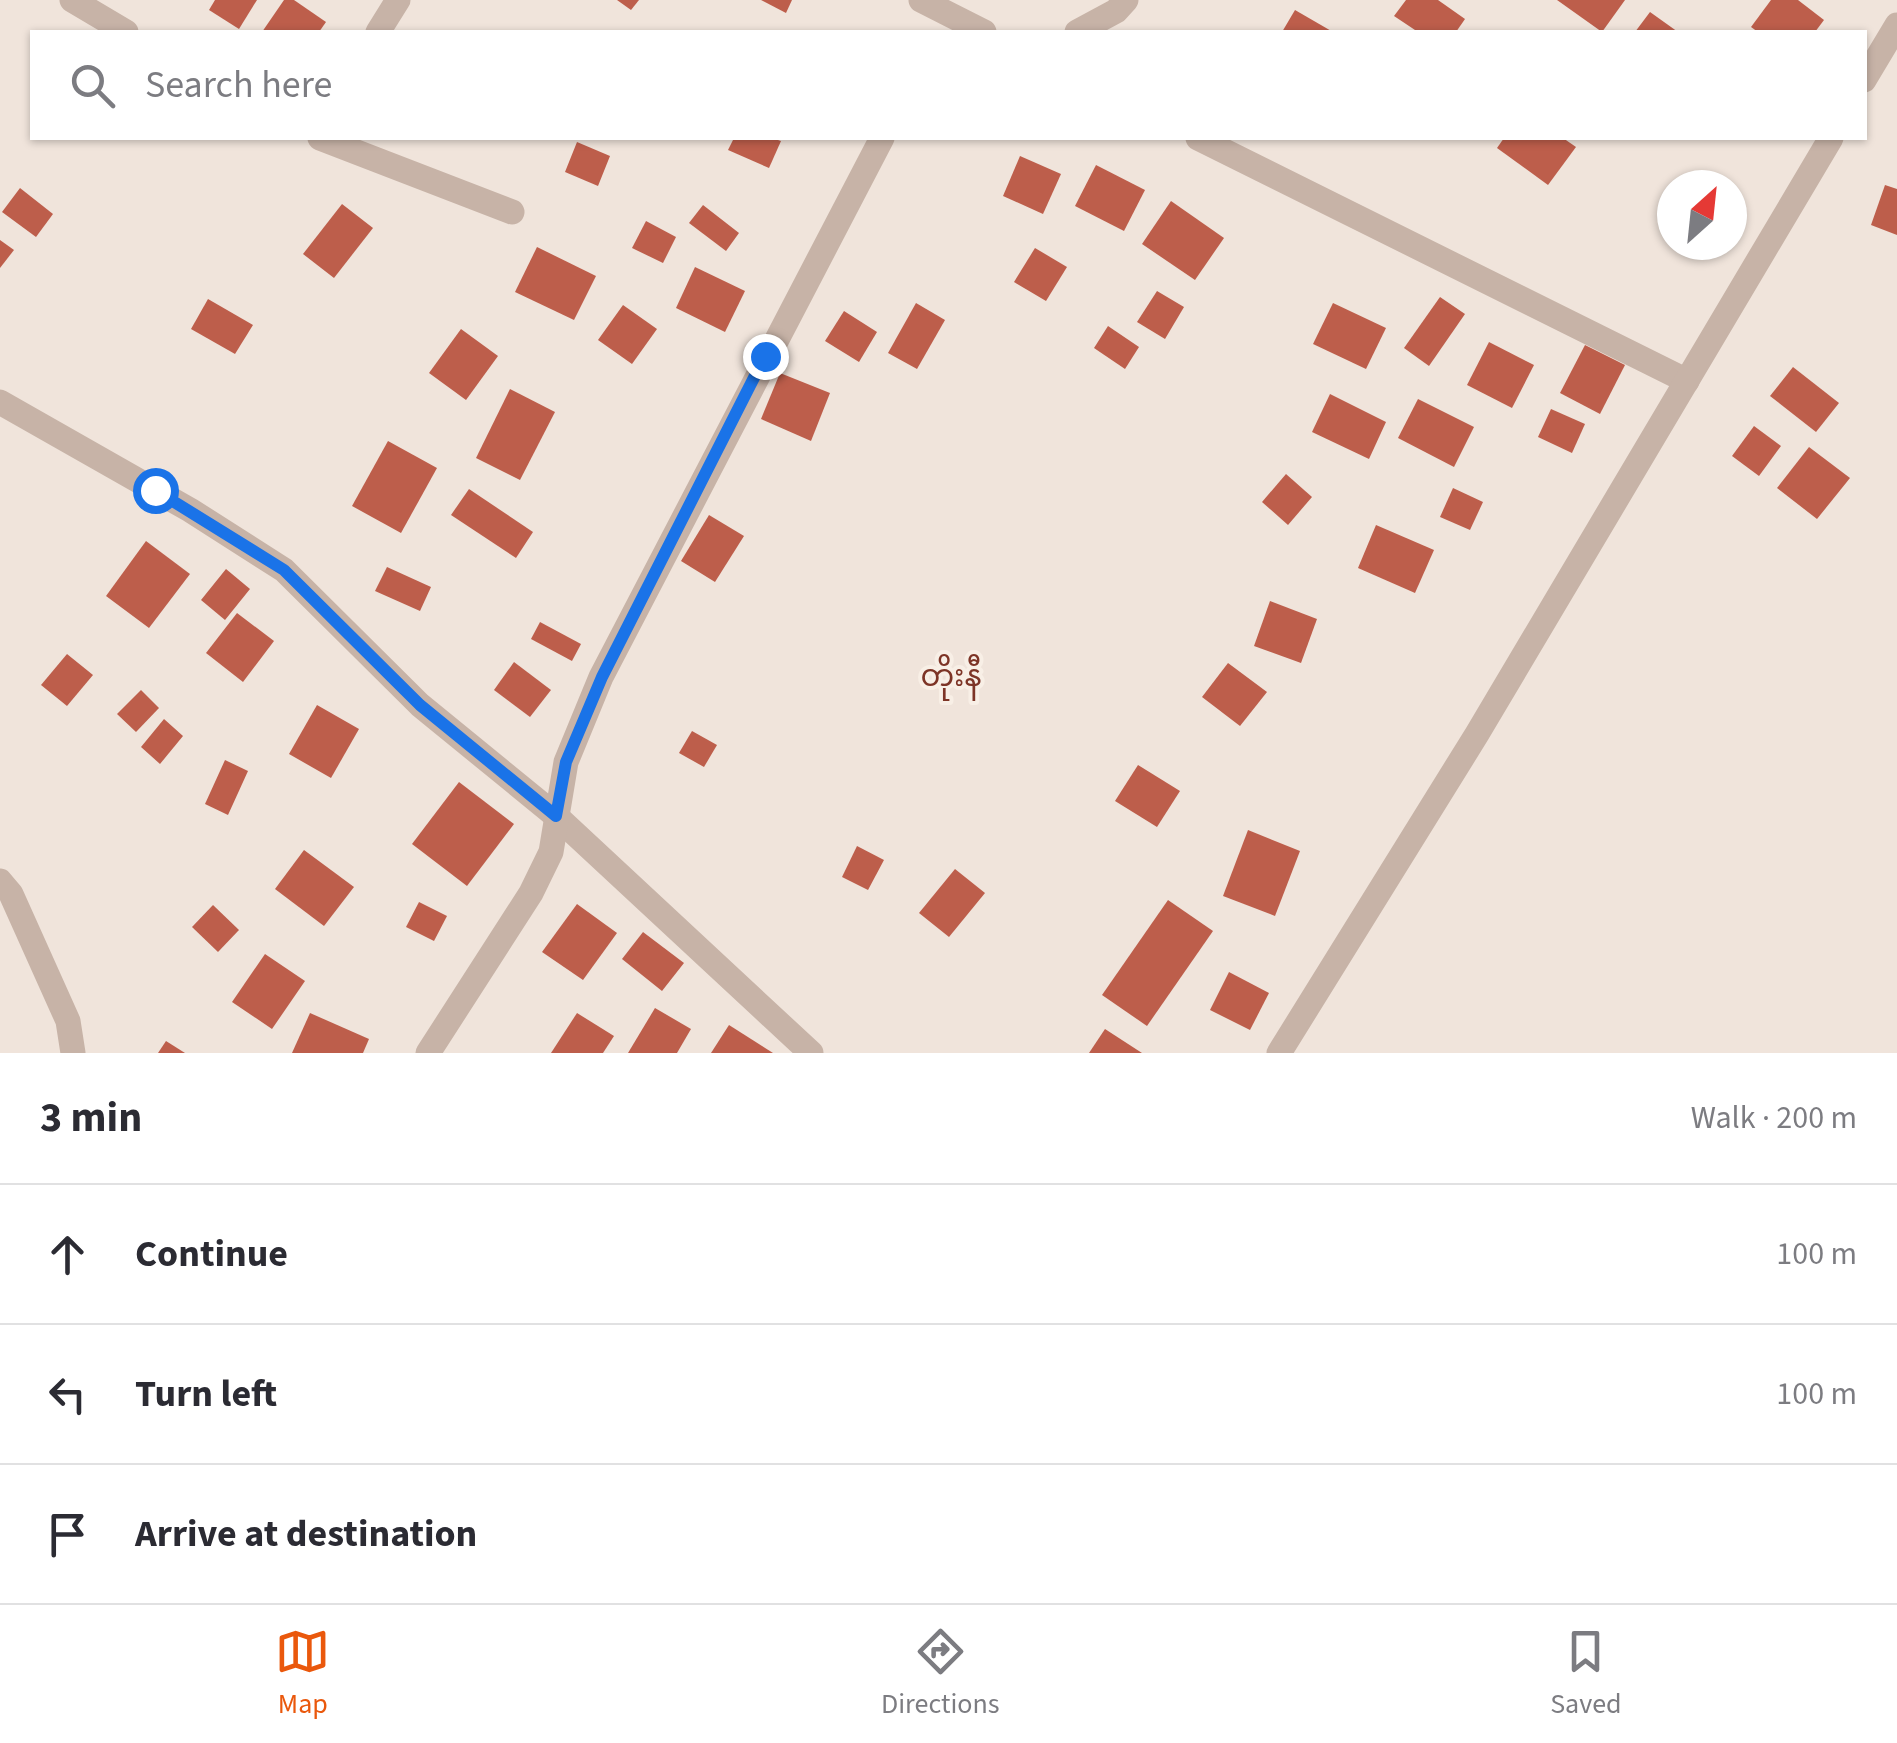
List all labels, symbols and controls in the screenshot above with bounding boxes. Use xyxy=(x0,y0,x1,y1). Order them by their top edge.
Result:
search box xyxy=(30,30,1867,140)
icon: search xyxy=(65,58,120,113)
text: Search here xyxy=(145,58,332,112)
north arrow xyxy=(1657,170,1747,260)
route end xyxy=(743,334,789,380)
route start xyxy=(133,468,179,514)
district label: တိုးနီ xyxy=(920,654,982,701)
text: 3 min xyxy=(40,1088,142,1148)
text: Walk · 200 m xyxy=(1691,1095,1857,1141)
icon: ahead xyxy=(40,1227,95,1282)
text: Continue xyxy=(135,1227,288,1281)
text: 100 m xyxy=(1776,1231,1857,1277)
icon: left xyxy=(40,1367,95,1422)
text: Turn left xyxy=(135,1367,277,1421)
text: 100 m xyxy=(1776,1371,1857,1417)
icon: arrive xyxy=(40,1507,95,1562)
text: Arrive at destination xyxy=(135,1507,477,1561)
tab: Map xyxy=(275,1624,330,1724)
tab: Directions xyxy=(881,1624,1000,1724)
tab: Saved xyxy=(1550,1624,1622,1724)

